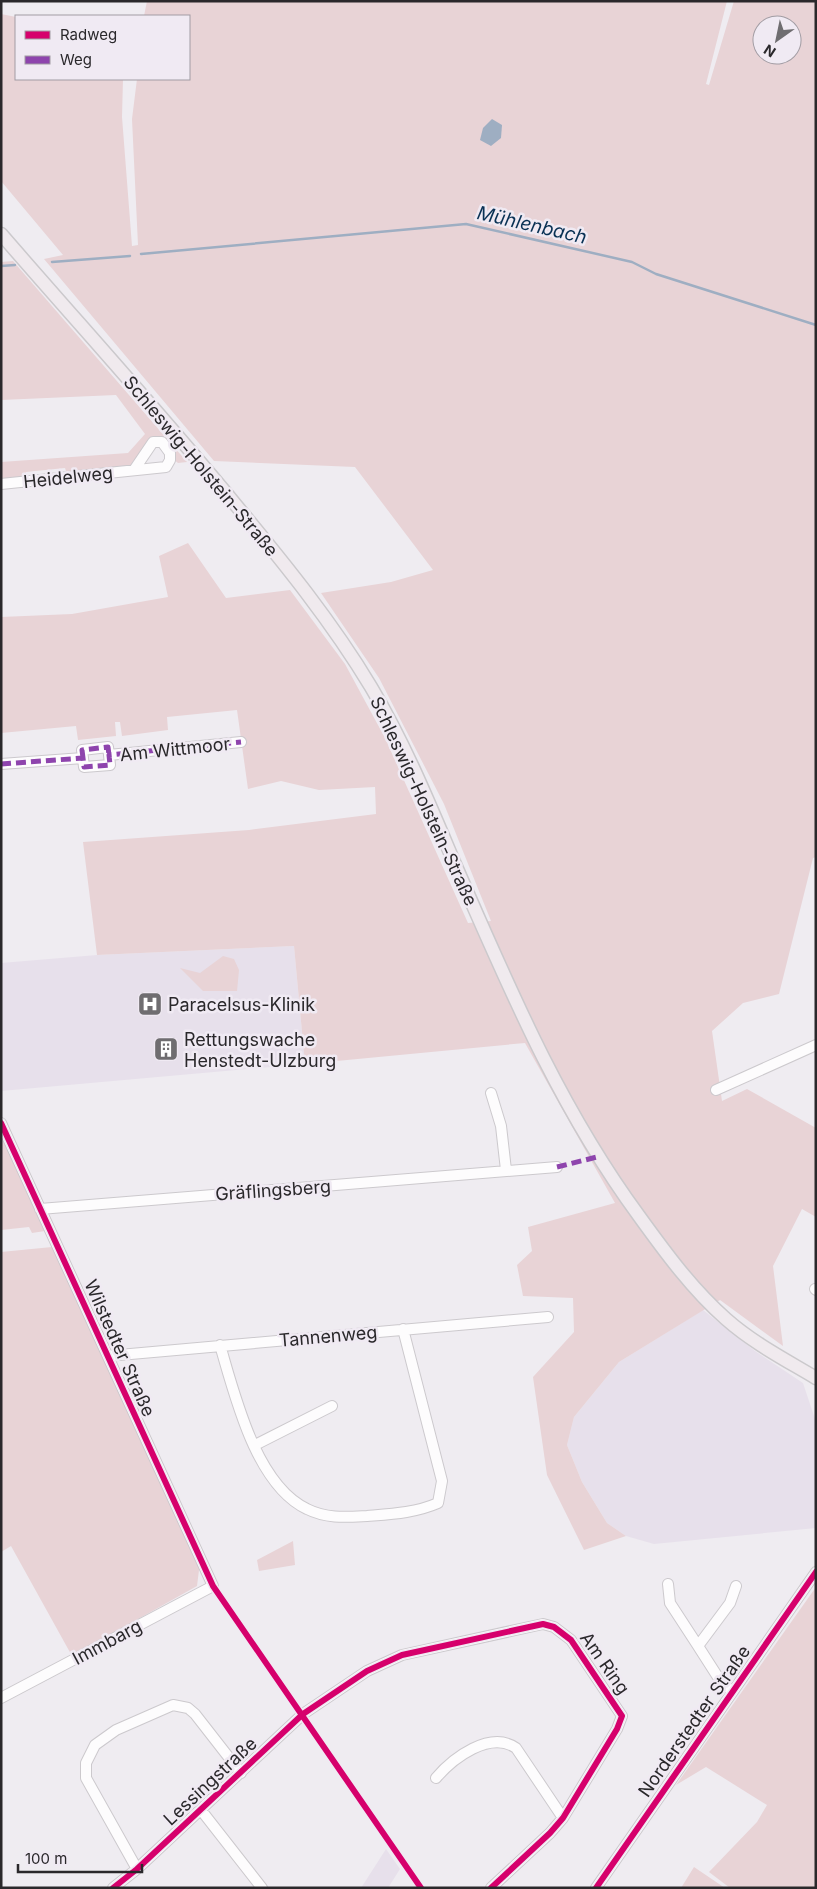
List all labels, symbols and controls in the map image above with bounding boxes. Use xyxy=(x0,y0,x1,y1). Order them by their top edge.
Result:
legend xyxy=(15,15,190,80)
north arrow xyxy=(752,15,802,65)
text: Radweg xyxy=(60,25,117,44)
text: N xyxy=(761,41,779,61)
text: Weg xyxy=(60,50,92,69)
water label: Mühlenbach xyxy=(475,201,589,249)
street label: Schleswig-Holstein-Straße xyxy=(119,372,283,560)
street label: Heidelweg xyxy=(22,462,114,492)
street label: Schleswig-Holstein-Straße xyxy=(366,693,482,909)
street label: Am Wittmoor xyxy=(119,733,231,765)
hospital icon: Paracelsus-Klinik xyxy=(137,991,163,1017)
place label: Paracelsus-Klinik xyxy=(168,994,315,1015)
place label: Rettungswache Henstedt-Ulzburg xyxy=(184,1029,336,1071)
building icon: Rettungswache Henstedt-Ulzburg xyxy=(153,1036,179,1062)
street label: Gräflingsberg xyxy=(214,1175,332,1205)
street label: Wilstedter Straße xyxy=(80,1276,160,1420)
street label: Tannenweg xyxy=(278,1321,378,1351)
street label: Immbarg xyxy=(69,1615,145,1669)
street label: Am Ring xyxy=(576,1628,634,1698)
street label: Norderstedter Straße xyxy=(634,1641,754,1801)
street label: Lessingstraße xyxy=(159,1733,261,1829)
scale bar xyxy=(18,1842,141,1874)
text: 100 m xyxy=(25,1849,67,1868)

